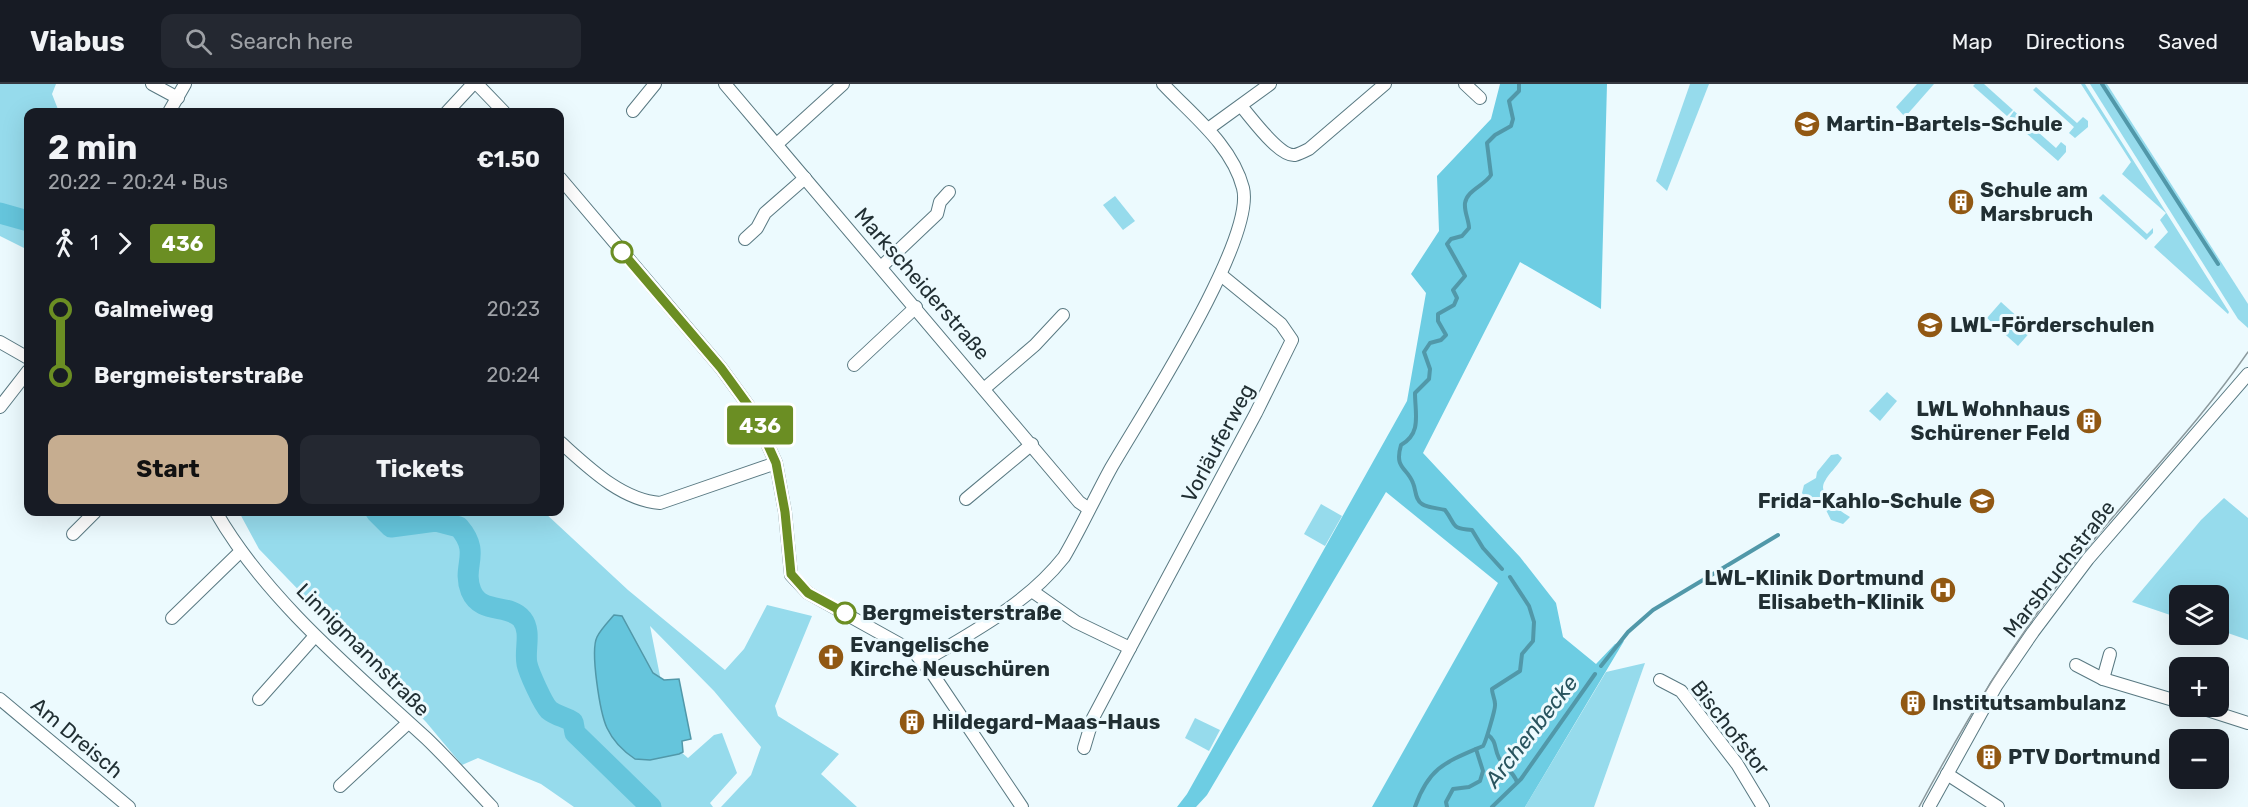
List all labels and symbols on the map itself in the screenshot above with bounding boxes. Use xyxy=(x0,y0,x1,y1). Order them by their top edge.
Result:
school or university icon: Martin-Bartels-Schule xyxy=(1792,109,1822,139)
place label: Martin-Bartels-Schule xyxy=(1826,111,2063,136)
place label: Schule am Marsbruch xyxy=(1980,177,2093,226)
building icon: Schule am Marsbruch xyxy=(1946,187,1976,217)
street label: Markscheiderstraße xyxy=(849,202,995,365)
unlabelled marker xyxy=(611,241,633,263)
school or university icon: LWL-Förderschulen xyxy=(1915,310,1945,340)
place label: LWL-Förderschulen xyxy=(1950,312,2154,337)
street label: Vorläuferweg xyxy=(1176,379,1259,506)
place label: LWL Wohnhaus Schürener Feld xyxy=(1911,396,2070,445)
line badge: 436 xyxy=(726,406,795,444)
building icon: LWL Wohnhaus Schürener Feld xyxy=(2074,406,2104,436)
school or university icon: Frida-Kahlo-Schule xyxy=(1967,486,1997,516)
place label: Frida-Kahlo-Schule xyxy=(1758,488,1962,513)
street label: Marsbruchstraße xyxy=(1997,495,2120,642)
place label: LWL-Klinik Dortmund Elisabeth-Klinik xyxy=(1704,565,1925,614)
hospital icon: LWL-Klinik Dortmund Elisabeth-Klinik xyxy=(1928,575,1958,605)
street label: Linnigmannstraße xyxy=(292,578,435,721)
place label: Bergmeisterstraße xyxy=(862,600,1062,625)
marker: Bergmeisterstraße xyxy=(834,602,856,624)
place label: Evangelische Kirche Neuschüren xyxy=(850,632,1050,681)
church icon: Evangelische Kirche Neuschüren xyxy=(816,642,846,672)
water label: Archenbecke xyxy=(1479,670,1584,793)
street label: Bischofstor xyxy=(1686,675,1775,780)
building icon: Institutsambulanz xyxy=(1898,688,1928,718)
place label: Institutsambulanz xyxy=(1932,690,2126,715)
street label: Am Dreisch xyxy=(26,692,128,783)
building icon: Hildegard-Maas-Haus xyxy=(897,707,927,737)
place label: Hildegard-Maas-Haus xyxy=(932,709,1160,734)
building icon: PTV Dortmund xyxy=(1974,742,2004,772)
place label: PTV Dortmund xyxy=(2008,744,2161,769)

